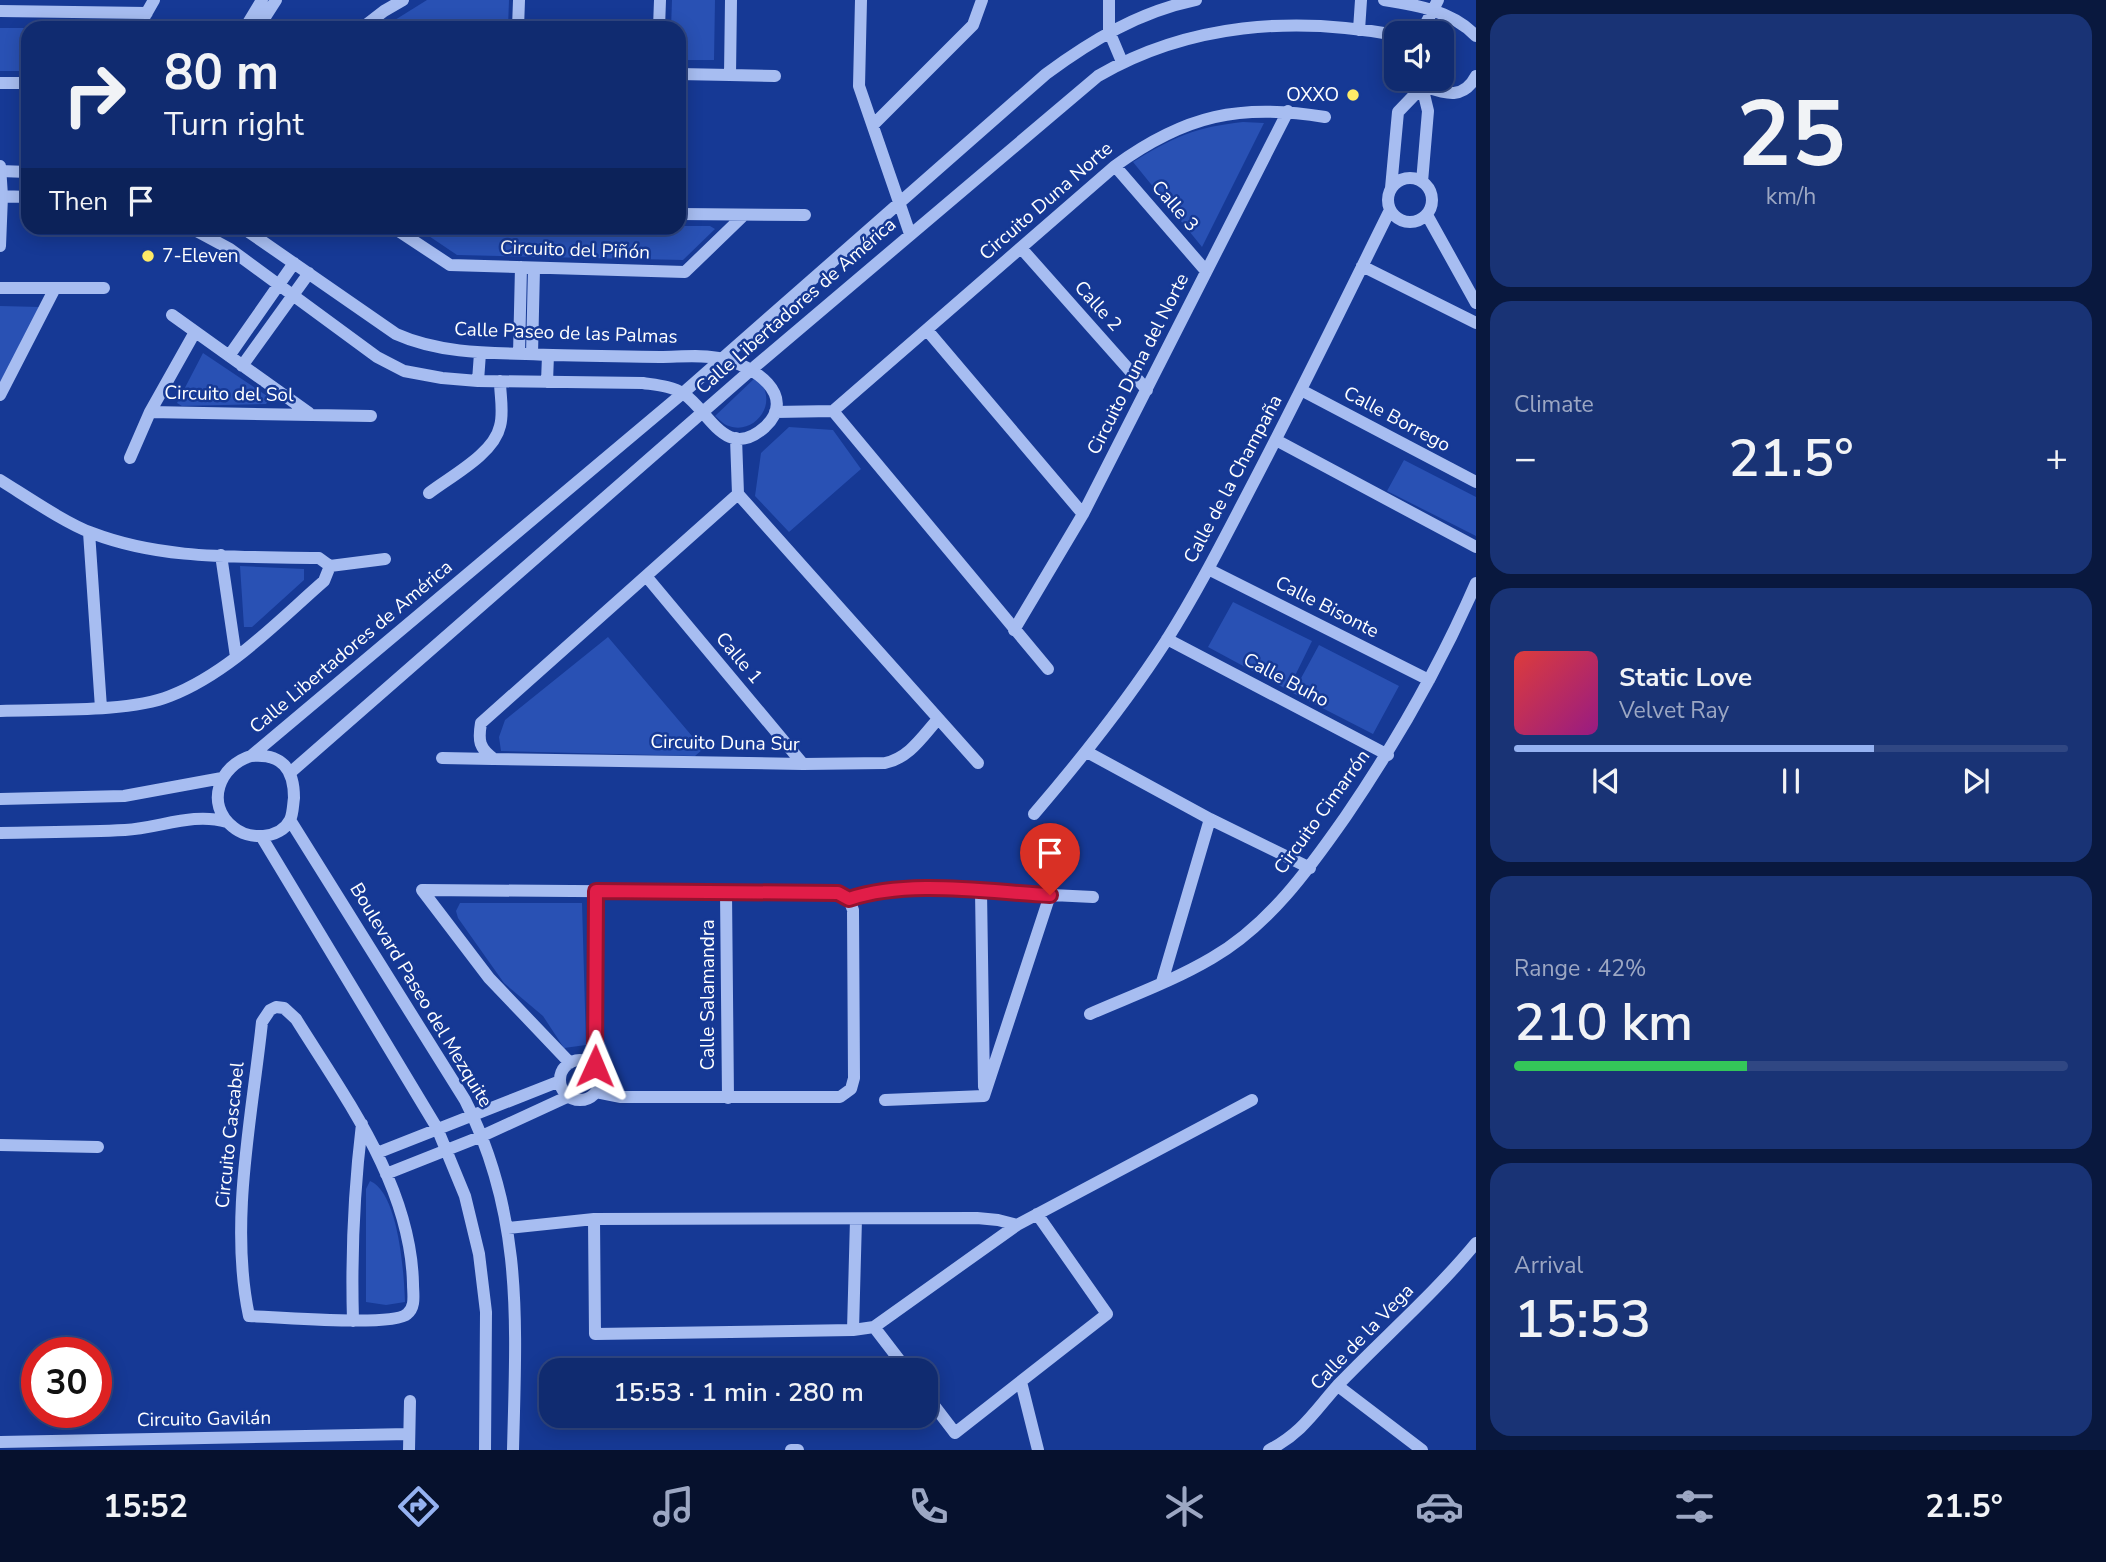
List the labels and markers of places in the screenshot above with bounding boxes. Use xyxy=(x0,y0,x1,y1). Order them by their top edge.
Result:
place label: OXXO xyxy=(1286,82,1339,108)
marker: OXXO xyxy=(1345,87,1361,103)
place label: 7-Eleven xyxy=(162,243,239,269)
marker: 7-Eleven xyxy=(140,248,156,264)
pin xyxy=(1020,823,1080,895)

